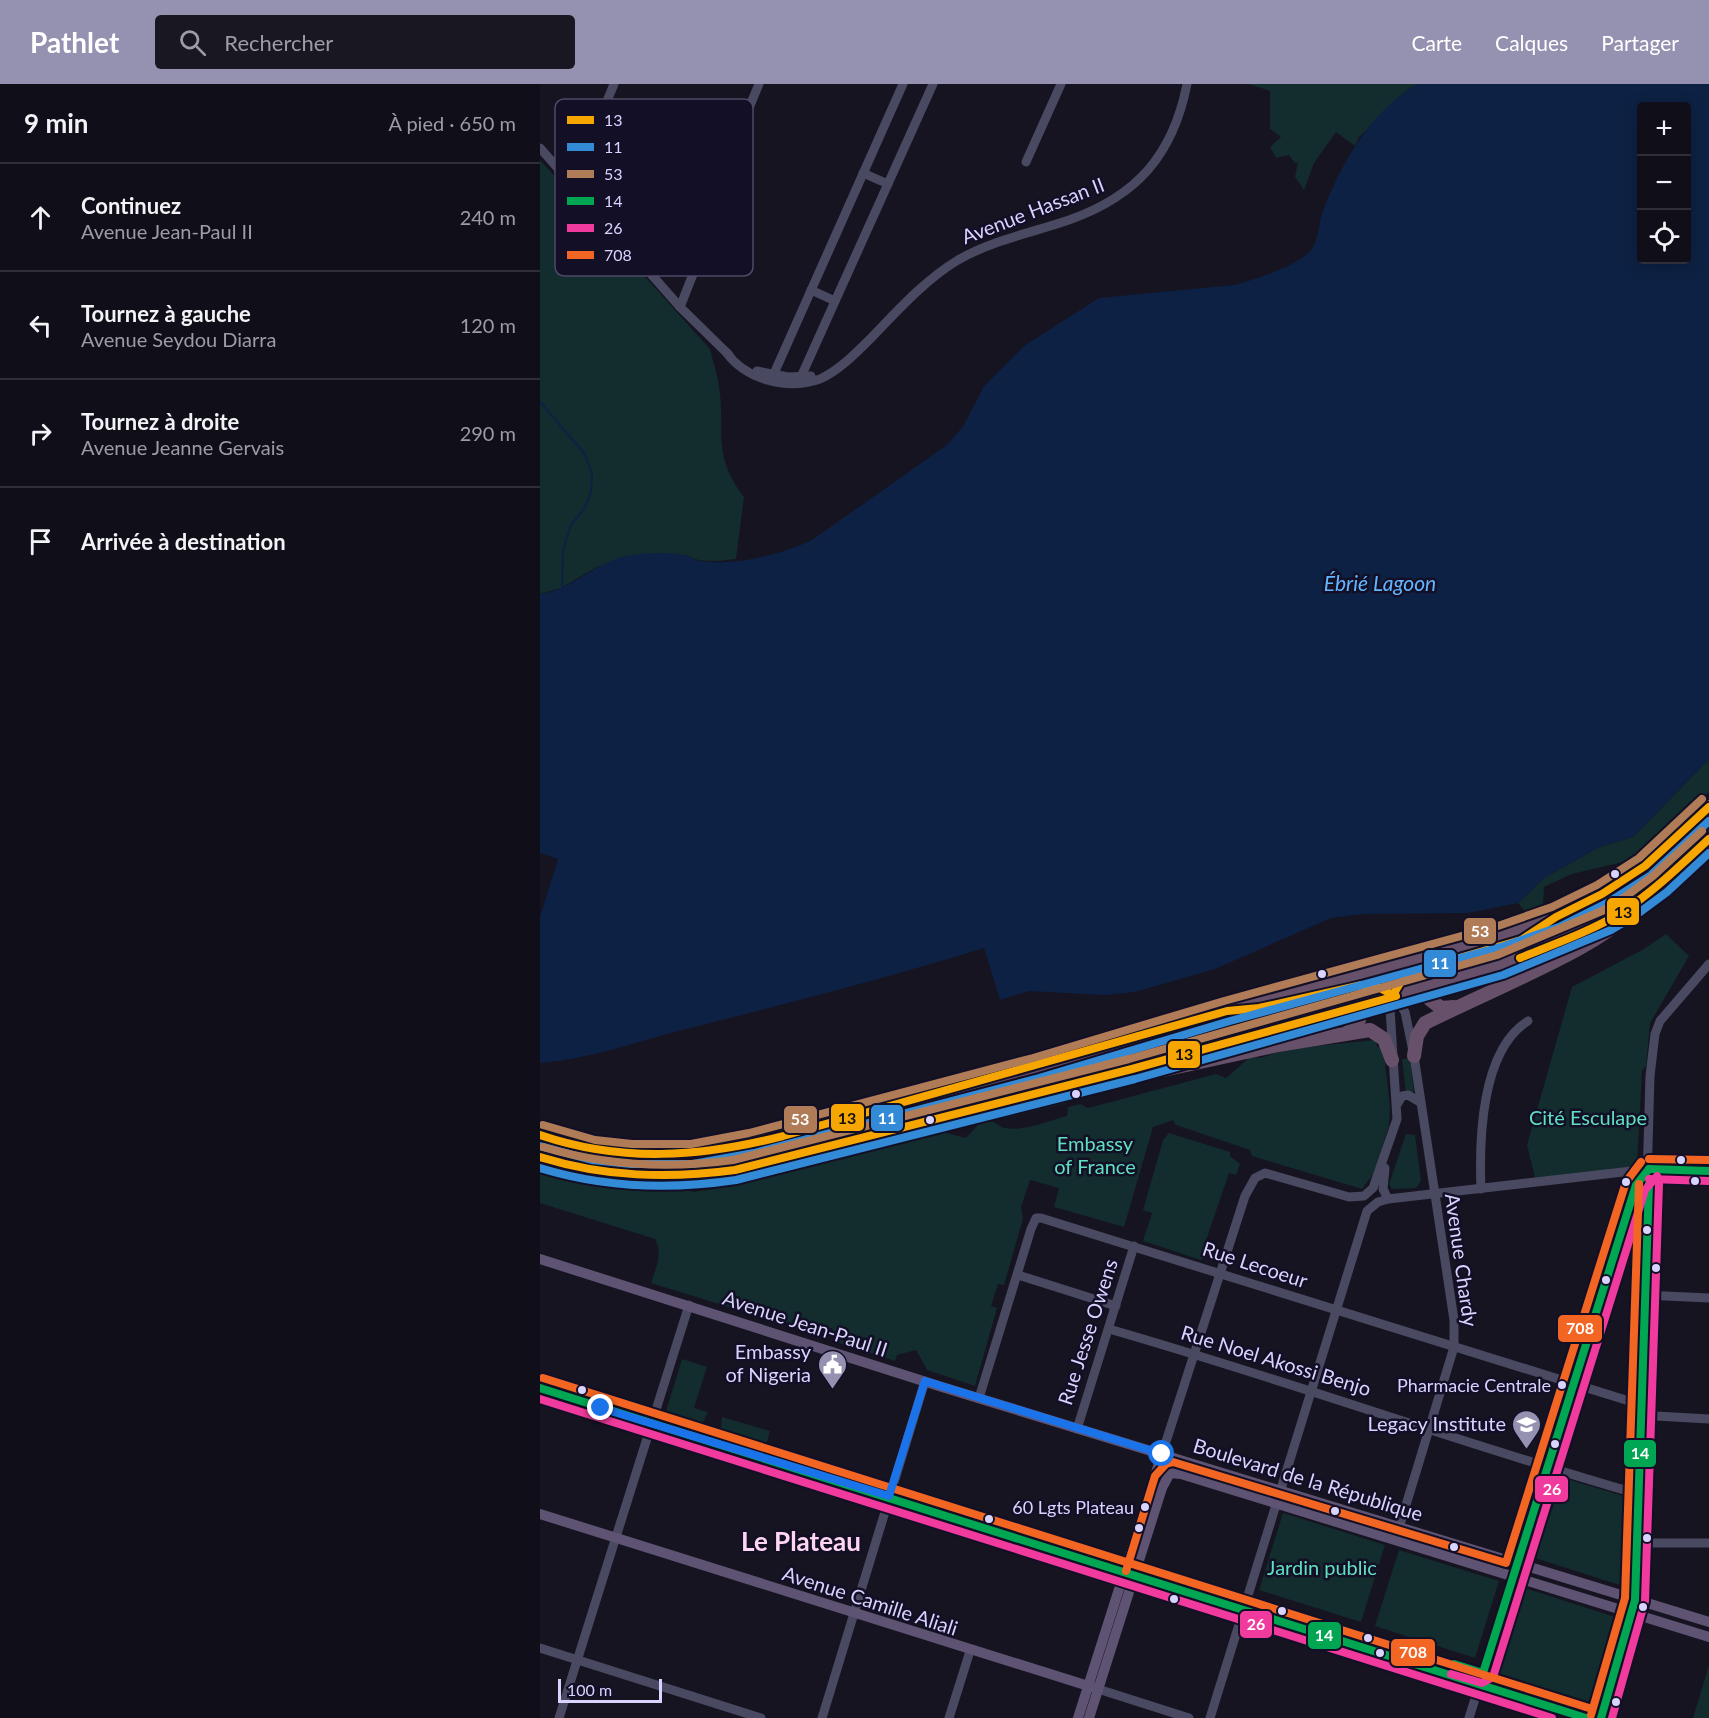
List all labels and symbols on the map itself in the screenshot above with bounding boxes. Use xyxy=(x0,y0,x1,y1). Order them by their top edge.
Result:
legend xyxy=(555,99,753,276)
text: 13 xyxy=(604,110,623,129)
text: 11 xyxy=(604,137,623,156)
text: 53 xyxy=(604,164,623,183)
street label: Avenue Hassan II xyxy=(958,172,1107,248)
text: 14 xyxy=(604,191,623,210)
text: 26 xyxy=(604,218,623,237)
text: 708 xyxy=(604,245,632,264)
water label: Ébrié Lagoon xyxy=(1324,570,1436,595)
unlabelled marker xyxy=(1609,868,1621,880)
line badge: 13 xyxy=(1606,897,1640,926)
text: 13 xyxy=(1614,902,1632,921)
line badge: 53 xyxy=(1463,917,1497,945)
text: 53 xyxy=(1471,921,1489,940)
line badge: 11 xyxy=(1423,949,1457,978)
text: 11 xyxy=(1431,953,1449,972)
unlabelled marker xyxy=(1316,968,1328,980)
line badge: 13 xyxy=(1167,1040,1201,1069)
text: 13 xyxy=(1175,1044,1193,1063)
unlabelled marker xyxy=(1070,1088,1082,1100)
line badge: 13 xyxy=(830,1103,865,1132)
line badge: 11 xyxy=(870,1104,904,1132)
line badge: 53 xyxy=(783,1105,818,1134)
park label: Cité Esculape xyxy=(1529,1105,1647,1129)
text: 13 xyxy=(838,1108,856,1127)
text: 11 xyxy=(878,1108,896,1127)
text: 53 xyxy=(791,1109,809,1128)
unlabelled marker xyxy=(924,1114,936,1126)
park label: Embassy of France xyxy=(1054,1131,1136,1178)
unlabelled marker xyxy=(1675,1154,1687,1166)
unlabelled marker xyxy=(1689,1175,1701,1187)
unlabelled marker xyxy=(1620,1176,1632,1188)
street label: Avenue Chardy xyxy=(1441,1192,1483,1329)
unlabelled marker xyxy=(1641,1224,1653,1236)
street label: Rue Lecoeur xyxy=(1200,1236,1311,1292)
street label: Rue Jesse Owens xyxy=(1052,1256,1122,1408)
unlabelled marker xyxy=(1650,1262,1662,1274)
unlabelled marker xyxy=(1600,1274,1612,1286)
street label: Avenue Jean-Paul II xyxy=(720,1285,891,1361)
line badge: 708 xyxy=(1557,1314,1603,1343)
text: 708 xyxy=(1566,1318,1594,1337)
street label: Rue Noel Akossi Benjo xyxy=(1178,1320,1374,1400)
place label: Embassy of Nigeria xyxy=(725,1339,812,1386)
public building icon: Embassy of Nigeria xyxy=(816,1348,848,1390)
place label: Pharmacie Centrale xyxy=(1397,1374,1551,1396)
marker: Pharmacie Centrale xyxy=(1556,1379,1568,1391)
unlabelled marker xyxy=(576,1384,588,1396)
route end xyxy=(587,1394,613,1420)
school or university icon: Legacy Institute xyxy=(1511,1408,1543,1450)
place label: Legacy Institute xyxy=(1367,1411,1506,1435)
street label: Boulevard de la République xyxy=(1191,1433,1426,1525)
unlabelled marker xyxy=(1549,1438,1561,1450)
line badge: 14 xyxy=(1623,1439,1657,1468)
route start xyxy=(1148,1440,1174,1466)
text: 14 xyxy=(1631,1443,1649,1462)
line badge: 26 xyxy=(1534,1475,1569,1503)
text: 26 xyxy=(1543,1479,1561,1498)
place label: 60 Lgts Plateau xyxy=(1012,1496,1134,1518)
marker: 60 Lgts Plateau xyxy=(1139,1501,1151,1513)
unlabelled marker xyxy=(1329,1505,1341,1517)
unlabelled marker xyxy=(983,1513,995,1525)
unlabelled marker xyxy=(1133,1522,1145,1534)
district label: Le Plateau xyxy=(741,1525,861,1557)
unlabelled marker xyxy=(1641,1532,1653,1544)
unlabelled marker xyxy=(1448,1541,1460,1553)
park label: Jardin public xyxy=(1267,1555,1377,1579)
street label: Avenue Camille Aliali xyxy=(780,1560,961,1640)
unlabelled marker xyxy=(1168,1593,1180,1605)
unlabelled marker xyxy=(1637,1601,1649,1613)
unlabelled marker xyxy=(1276,1605,1288,1617)
line badge: 26 xyxy=(1239,1610,1273,1639)
text: 26 xyxy=(1247,1614,1265,1633)
line badge: 14 xyxy=(1307,1621,1342,1650)
text: 14 xyxy=(1315,1625,1333,1644)
unlabelled marker xyxy=(1362,1632,1374,1644)
line badge: 708 xyxy=(1390,1638,1436,1667)
text: 708 xyxy=(1399,1642,1427,1661)
unlabelled marker xyxy=(1374,1647,1386,1659)
scale bar xyxy=(558,1676,662,1704)
unlabelled marker xyxy=(1610,1696,1622,1708)

